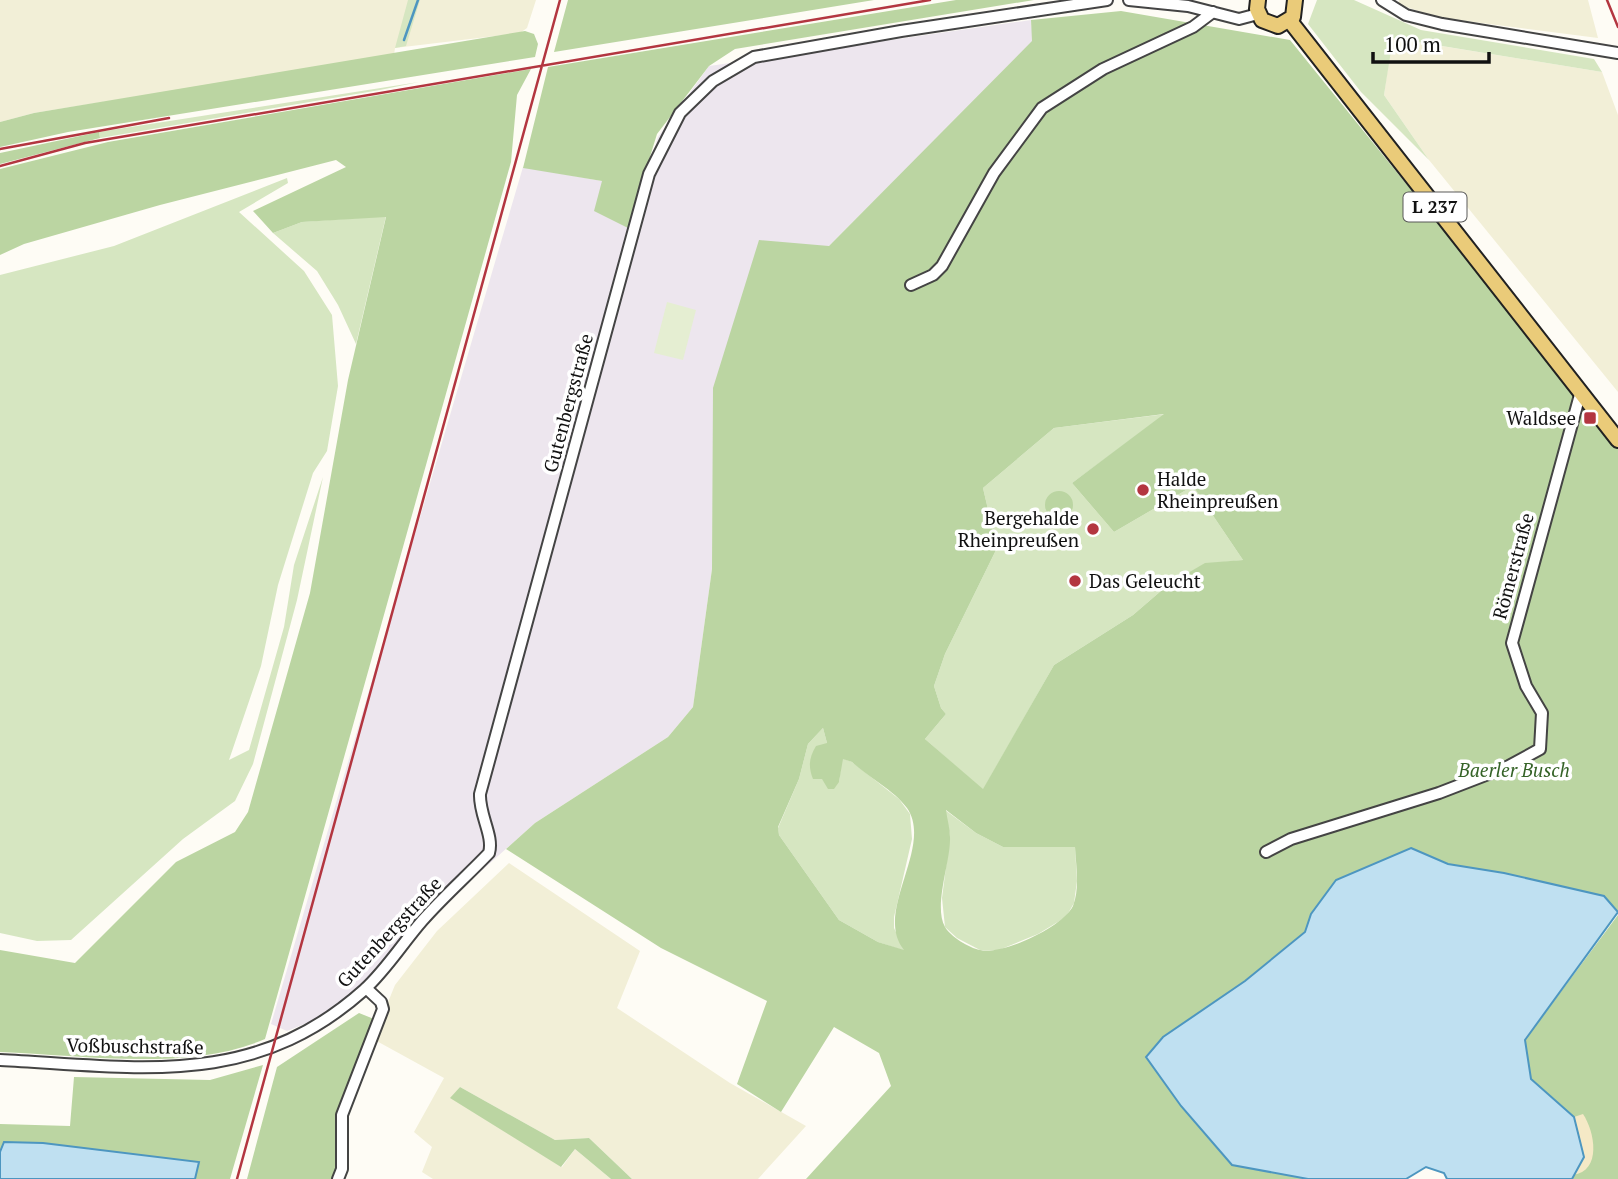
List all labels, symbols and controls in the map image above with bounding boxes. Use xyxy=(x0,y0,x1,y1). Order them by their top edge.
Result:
scale bar xyxy=(1373,21,1488,65)
text: 100 m xyxy=(1384,30,1441,58)
road number: L 237 xyxy=(1404,192,1466,222)
street label: Gutenbergstraße xyxy=(537,331,598,475)
place label: Waldsee xyxy=(1506,405,1576,430)
marker: Waldsee xyxy=(1582,410,1598,426)
place label: Halde Rheinpreußen xyxy=(1157,466,1278,513)
marker: Halde Rheinpreußen xyxy=(1135,482,1151,498)
place label: Bergehalde Rheinpreußen xyxy=(958,505,1079,552)
street label: Römerstraße xyxy=(1486,510,1539,622)
marker: Bergehalde Rheinpreußen xyxy=(1085,521,1101,537)
place label: Das Geleucht xyxy=(1089,568,1201,593)
marker: Das Geleucht xyxy=(1067,573,1083,589)
park label: Baerler Busch xyxy=(1457,757,1570,782)
street label: Gutenbergstraße xyxy=(331,871,447,992)
street label: Voßbuschstraße xyxy=(66,1032,204,1059)

